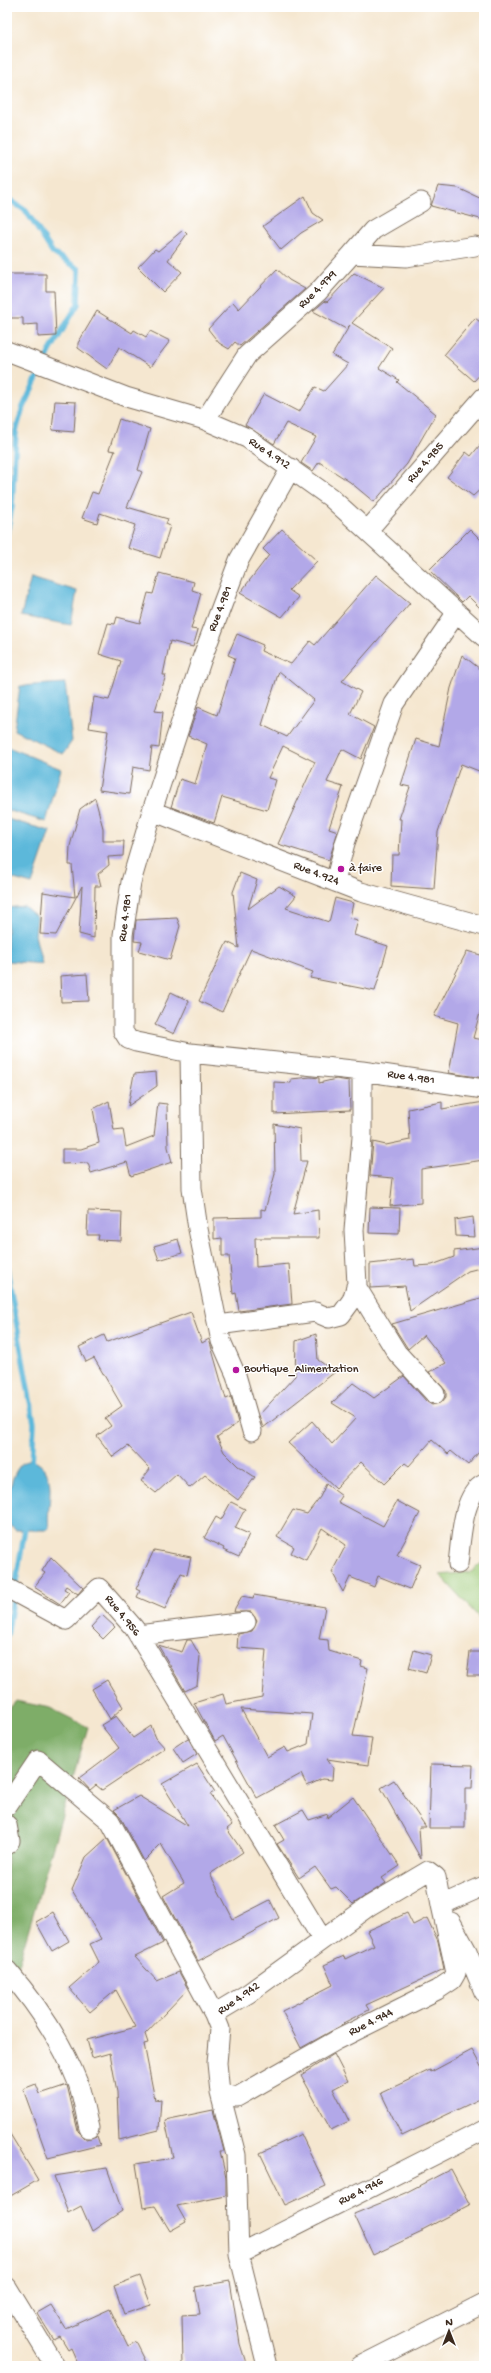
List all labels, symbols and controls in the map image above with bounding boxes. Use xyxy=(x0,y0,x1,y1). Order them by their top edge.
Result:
street label: Rue 4.979 xyxy=(296,268,340,312)
street label: Rue 4.912 xyxy=(246,435,293,473)
street label: Rue 4.985 xyxy=(405,440,447,486)
street label: Rue 4.981 xyxy=(206,584,236,634)
street label: Rue 4.924 xyxy=(291,859,341,889)
place label: à faire xyxy=(349,862,383,876)
marker: à faire xyxy=(336,864,346,874)
street label: Rue 4.981 xyxy=(116,893,136,943)
street label: Rue 4.981 xyxy=(386,1068,436,1088)
place label: Boutique_Alimentation xyxy=(243,1363,359,1377)
marker: Boutique_Alimentation xyxy=(231,1365,241,1375)
street label: Rue 4.956 xyxy=(101,1593,143,1640)
street label: Rue 4.942 xyxy=(215,1979,263,2018)
street label: Rue 4.944 xyxy=(347,2006,396,2040)
street label: Rue 4.946 xyxy=(336,2174,386,2209)
north arrow xyxy=(429,2311,469,2351)
text: N xyxy=(445,2317,453,2329)

